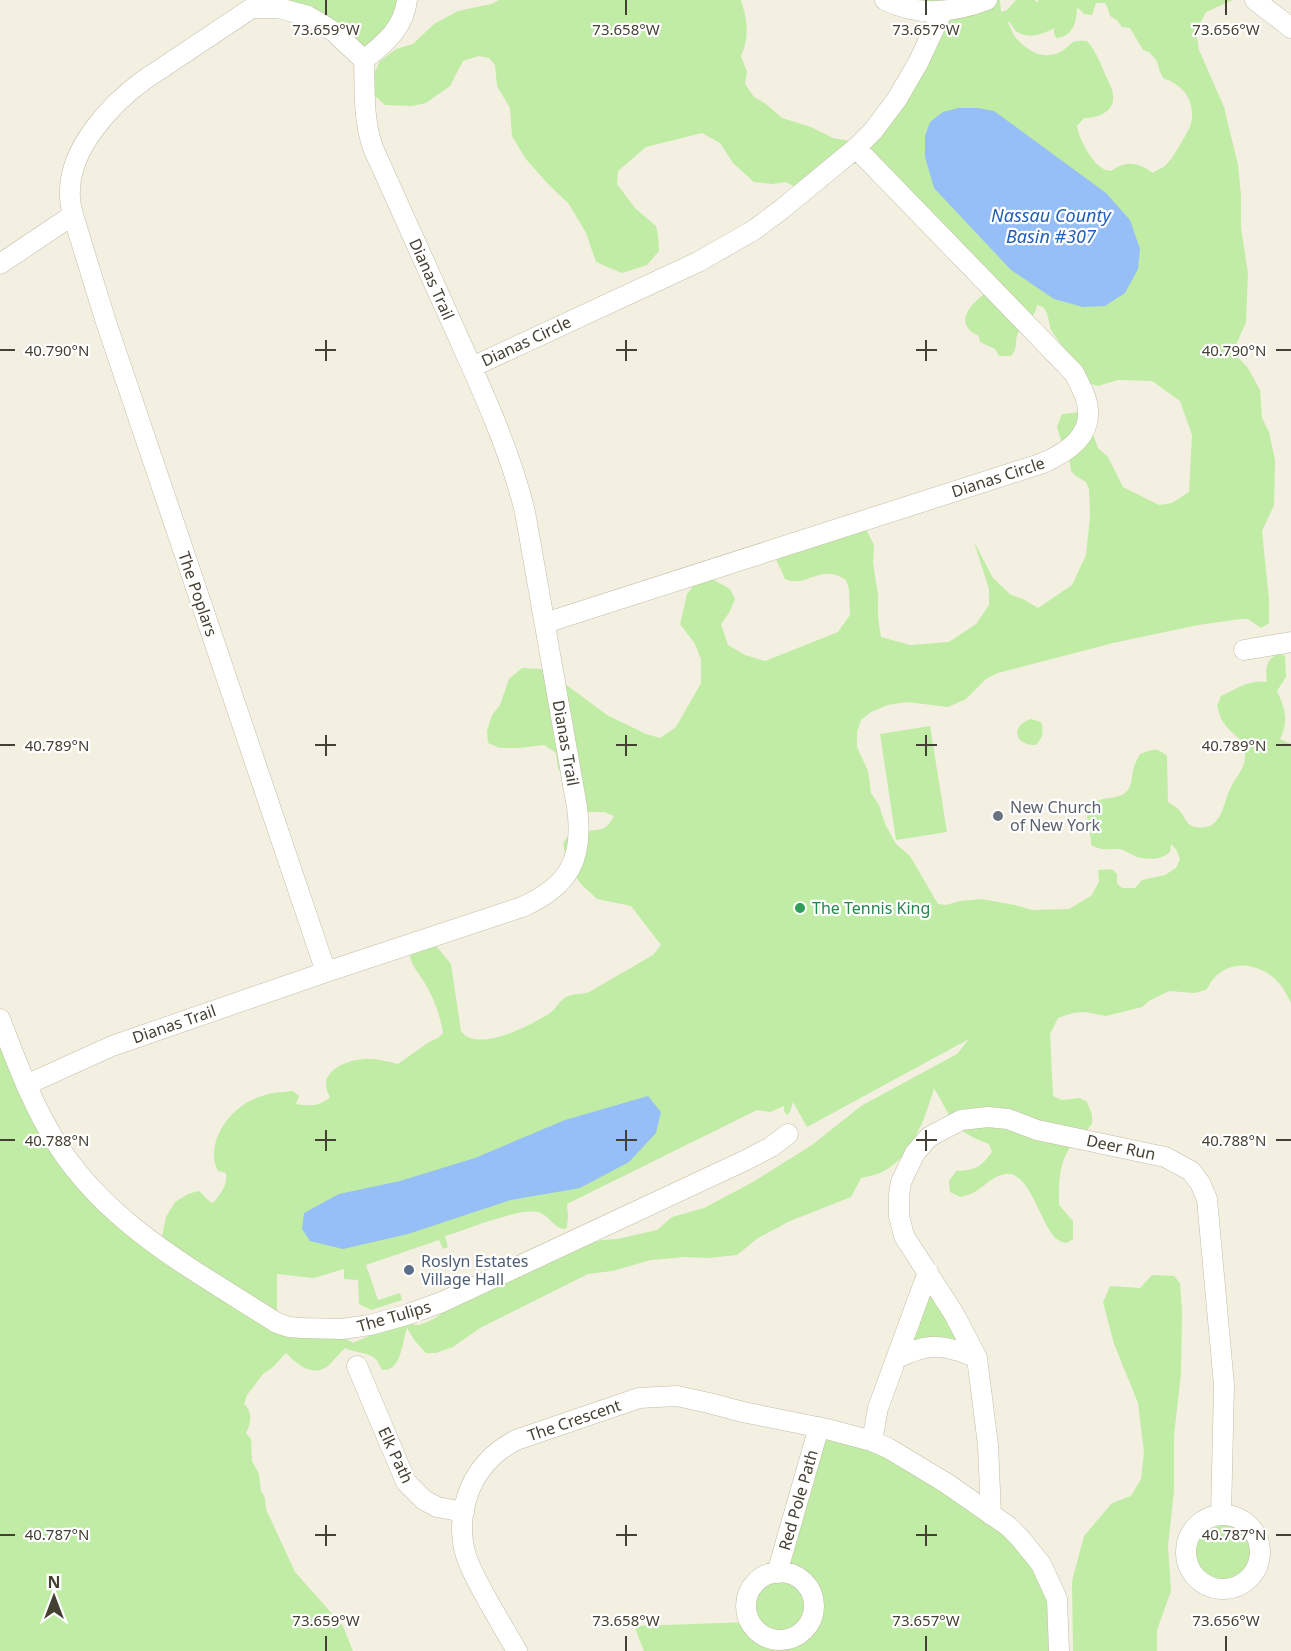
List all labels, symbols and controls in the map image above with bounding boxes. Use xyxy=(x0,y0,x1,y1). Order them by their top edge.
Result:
text: 73.659°W xyxy=(292,19,360,39)
text: 73.658°W xyxy=(592,19,660,39)
text: 73.657°W xyxy=(892,19,960,39)
text: 73.656°W xyxy=(1192,19,1260,39)
water label: Nassau County Basin #307 xyxy=(991,203,1112,248)
street label: Dianas Trail xyxy=(404,235,460,323)
street label: Dianas Circle xyxy=(477,311,575,371)
text: 40.790°N xyxy=(25,340,89,360)
text: 40.790°N xyxy=(1202,340,1266,360)
street label: Dianas Circle xyxy=(949,452,1047,502)
street label: The Poplars xyxy=(173,549,223,639)
street label: Dianas Trail xyxy=(548,698,584,788)
text: 40.789°N xyxy=(25,735,89,755)
text: 40.789°N xyxy=(1202,735,1266,755)
place label: New Church of New York xyxy=(1010,796,1101,836)
marker: New Church of New York xyxy=(991,809,1005,823)
place label: The Tennis King xyxy=(812,897,930,919)
marker: The Tennis King xyxy=(793,901,807,915)
street label: Dianas Trail xyxy=(129,999,219,1049)
street label: Deer Run xyxy=(1084,1129,1158,1165)
text: 40.788°N xyxy=(25,1130,89,1150)
text: 40.788°N xyxy=(1202,1130,1266,1150)
place label: Roslyn Estates Village Hall xyxy=(421,1250,528,1290)
marker: Roslyn Estates Village Hall xyxy=(402,1263,416,1277)
street label: The Tulips xyxy=(355,1295,433,1337)
street label: The Crescent xyxy=(524,1394,624,1446)
street label: Elk Path xyxy=(373,1423,419,1487)
street label: Red Pole Path xyxy=(773,1447,823,1553)
text: 40.787°N xyxy=(25,1524,89,1544)
text: 40.787°N xyxy=(1202,1524,1266,1544)
north arrow xyxy=(24,1567,84,1627)
text: N xyxy=(47,1571,61,1593)
text: 73.659°W xyxy=(292,1610,360,1630)
text: 73.658°W xyxy=(592,1610,660,1630)
text: 73.657°W xyxy=(892,1610,960,1630)
text: 73.656°W xyxy=(1192,1610,1260,1630)

